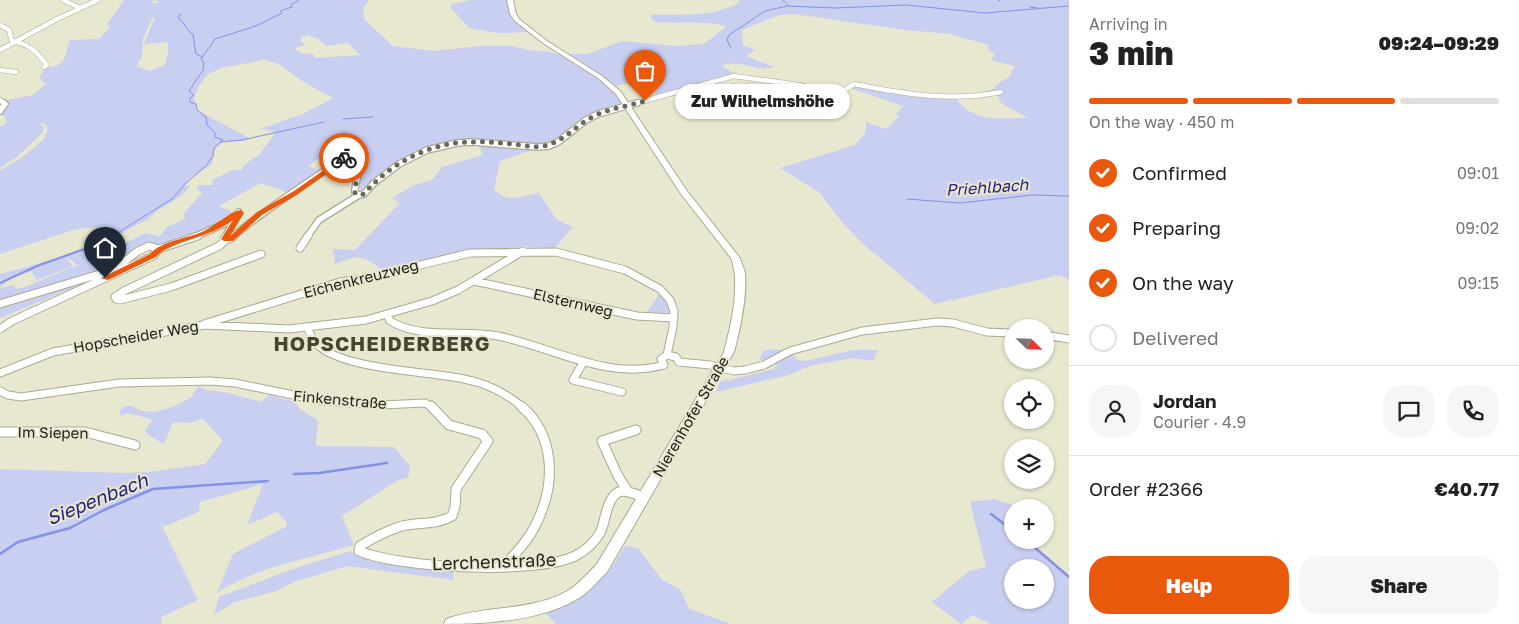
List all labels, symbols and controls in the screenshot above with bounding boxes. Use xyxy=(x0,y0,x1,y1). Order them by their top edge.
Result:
text: Arriving in xyxy=(1089,14,1168,34)
text: 09:24–09:29 xyxy=(1379,31,1499,54)
text: 3 min xyxy=(1089,34,1174,72)
pin xyxy=(624,50,666,101)
icon: bag xyxy=(631,57,659,85)
callout: Zur Wilhelmshöhe xyxy=(675,84,850,118)
text: Zur Wilhelmshöhe xyxy=(691,91,834,111)
text: On the way · 450 m xyxy=(1089,112,1234,132)
courier xyxy=(319,133,369,183)
icon: bike xyxy=(330,144,358,172)
icon: check xyxy=(1089,159,1117,187)
text: Confirmed xyxy=(1132,161,1227,184)
text: 09:01 xyxy=(1457,163,1499,183)
water label: Priehlbach xyxy=(945,174,1030,200)
icon: check xyxy=(1089,214,1117,242)
text: Preparing xyxy=(1132,216,1221,239)
text: 09:02 xyxy=(1455,218,1499,238)
pin xyxy=(84,227,126,278)
icon: home xyxy=(91,234,119,262)
street label: Eichenkreuzweg xyxy=(301,255,420,301)
icon: check xyxy=(1089,269,1117,297)
text: On the way xyxy=(1132,271,1234,294)
text: 09:15 xyxy=(1458,273,1499,293)
street label: Elsternweg xyxy=(532,284,615,320)
street label: Hopscheider Weg xyxy=(72,316,200,356)
north arrow xyxy=(1004,319,1054,369)
map controls xyxy=(1004,319,1054,609)
text: Delivered xyxy=(1132,326,1219,349)
district label: HOPSCHEIDERBERG xyxy=(274,331,490,355)
street label: Nierenhofer Straße xyxy=(648,353,732,480)
button: locate xyxy=(1004,379,1054,429)
button: person xyxy=(1089,385,1141,437)
button: chat xyxy=(1383,385,1435,437)
button: phone xyxy=(1447,385,1499,437)
street label: Finkenstraße xyxy=(293,386,388,412)
text: Jordan xyxy=(1153,389,1217,412)
text: Courier · 4.9 xyxy=(1153,412,1246,432)
street label: Im Siepen xyxy=(17,422,89,442)
button: layers xyxy=(1004,439,1054,489)
water label: Siepenbach xyxy=(43,467,152,529)
text: Order #2366 xyxy=(1089,477,1203,500)
text: €40.77 xyxy=(1435,477,1499,500)
button: + xyxy=(1004,499,1054,549)
street label: Lerchenstraße xyxy=(431,548,557,574)
button: Help xyxy=(1089,556,1289,614)
button: Share xyxy=(1299,556,1499,614)
button: − xyxy=(1004,559,1054,609)

